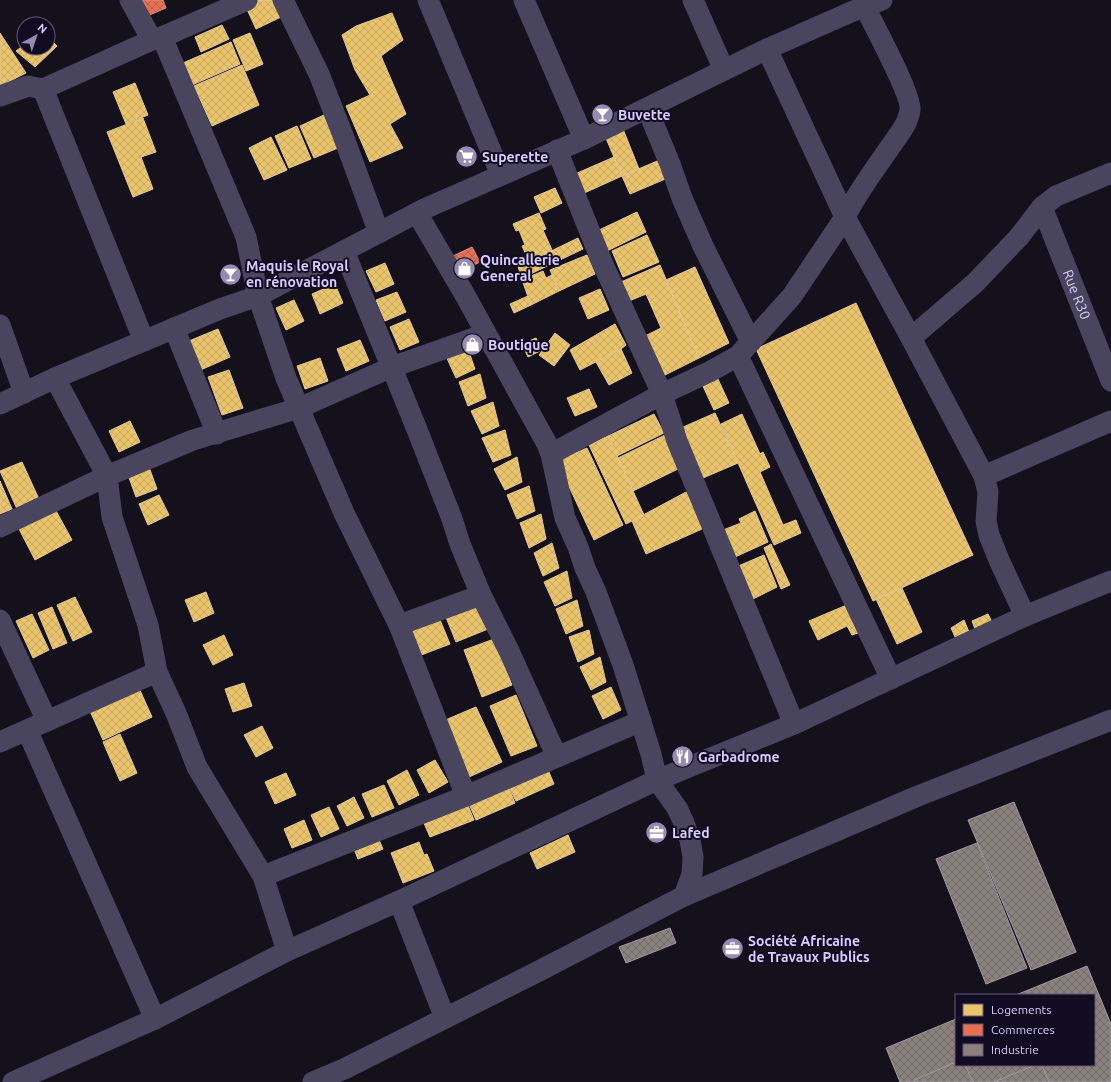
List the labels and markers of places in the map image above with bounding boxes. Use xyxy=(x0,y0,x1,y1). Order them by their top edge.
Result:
bar icon: Buvette xyxy=(590,102,616,128)
place label: Buvette xyxy=(618,107,671,123)
supermarket icon: Superette xyxy=(453,144,479,170)
place label: Superette xyxy=(482,149,548,165)
place label: Quincallerie General xyxy=(480,252,560,284)
shop icon: Quincallerie General xyxy=(452,255,478,281)
place label: Maquis le Royal en rénovation xyxy=(246,258,348,290)
bar icon: Maquis le Royal en rénovation xyxy=(218,261,244,287)
shop icon: Boutique xyxy=(460,332,486,358)
place label: Boutique xyxy=(488,337,548,353)
restaurant icon: Garbadrome xyxy=(669,744,695,770)
place label: Garbadrome xyxy=(698,749,780,765)
office icon: Lafed xyxy=(643,820,669,846)
place label: Lafed xyxy=(672,825,710,841)
place label: Société Africaine de Travaux Publics xyxy=(748,933,870,965)
office icon: Société Africaine de Travaux Publics xyxy=(719,936,745,962)

